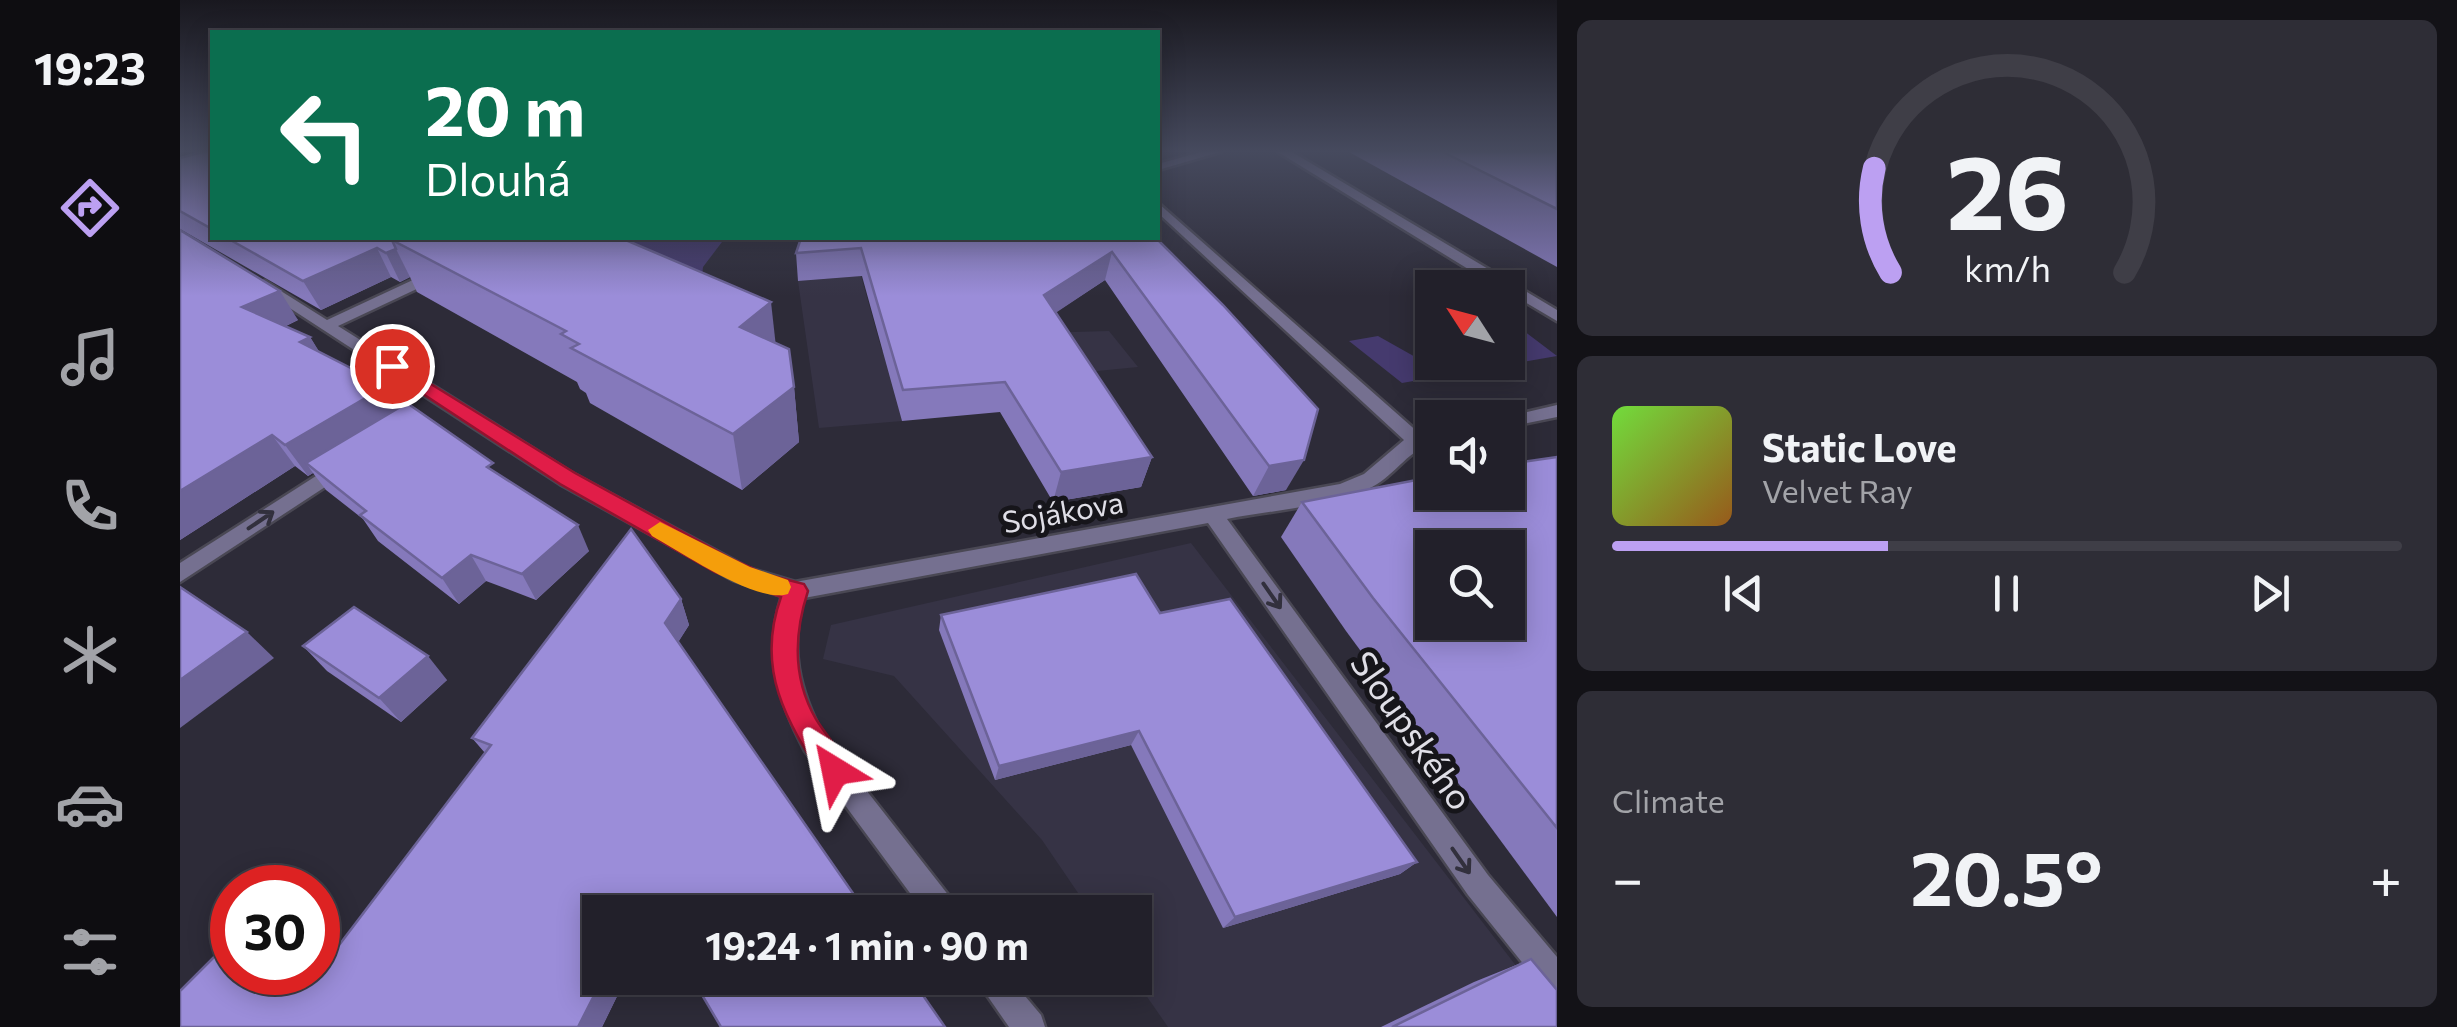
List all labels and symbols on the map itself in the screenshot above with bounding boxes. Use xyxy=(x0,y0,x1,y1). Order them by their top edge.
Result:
north arrow xyxy=(1415,270,1525,380)
pin xyxy=(350,324,435,409)
street label: Sojákova xyxy=(999,482,1126,539)
one-way arrow xyxy=(247,510,275,531)
one-way arrow xyxy=(1261,582,1282,609)
street label: Sloupského xyxy=(1343,642,1483,817)
position arrow xyxy=(783,719,887,823)
one-way arrow xyxy=(1450,846,1471,874)
speed limit sign: 30 xyxy=(210,865,340,995)

